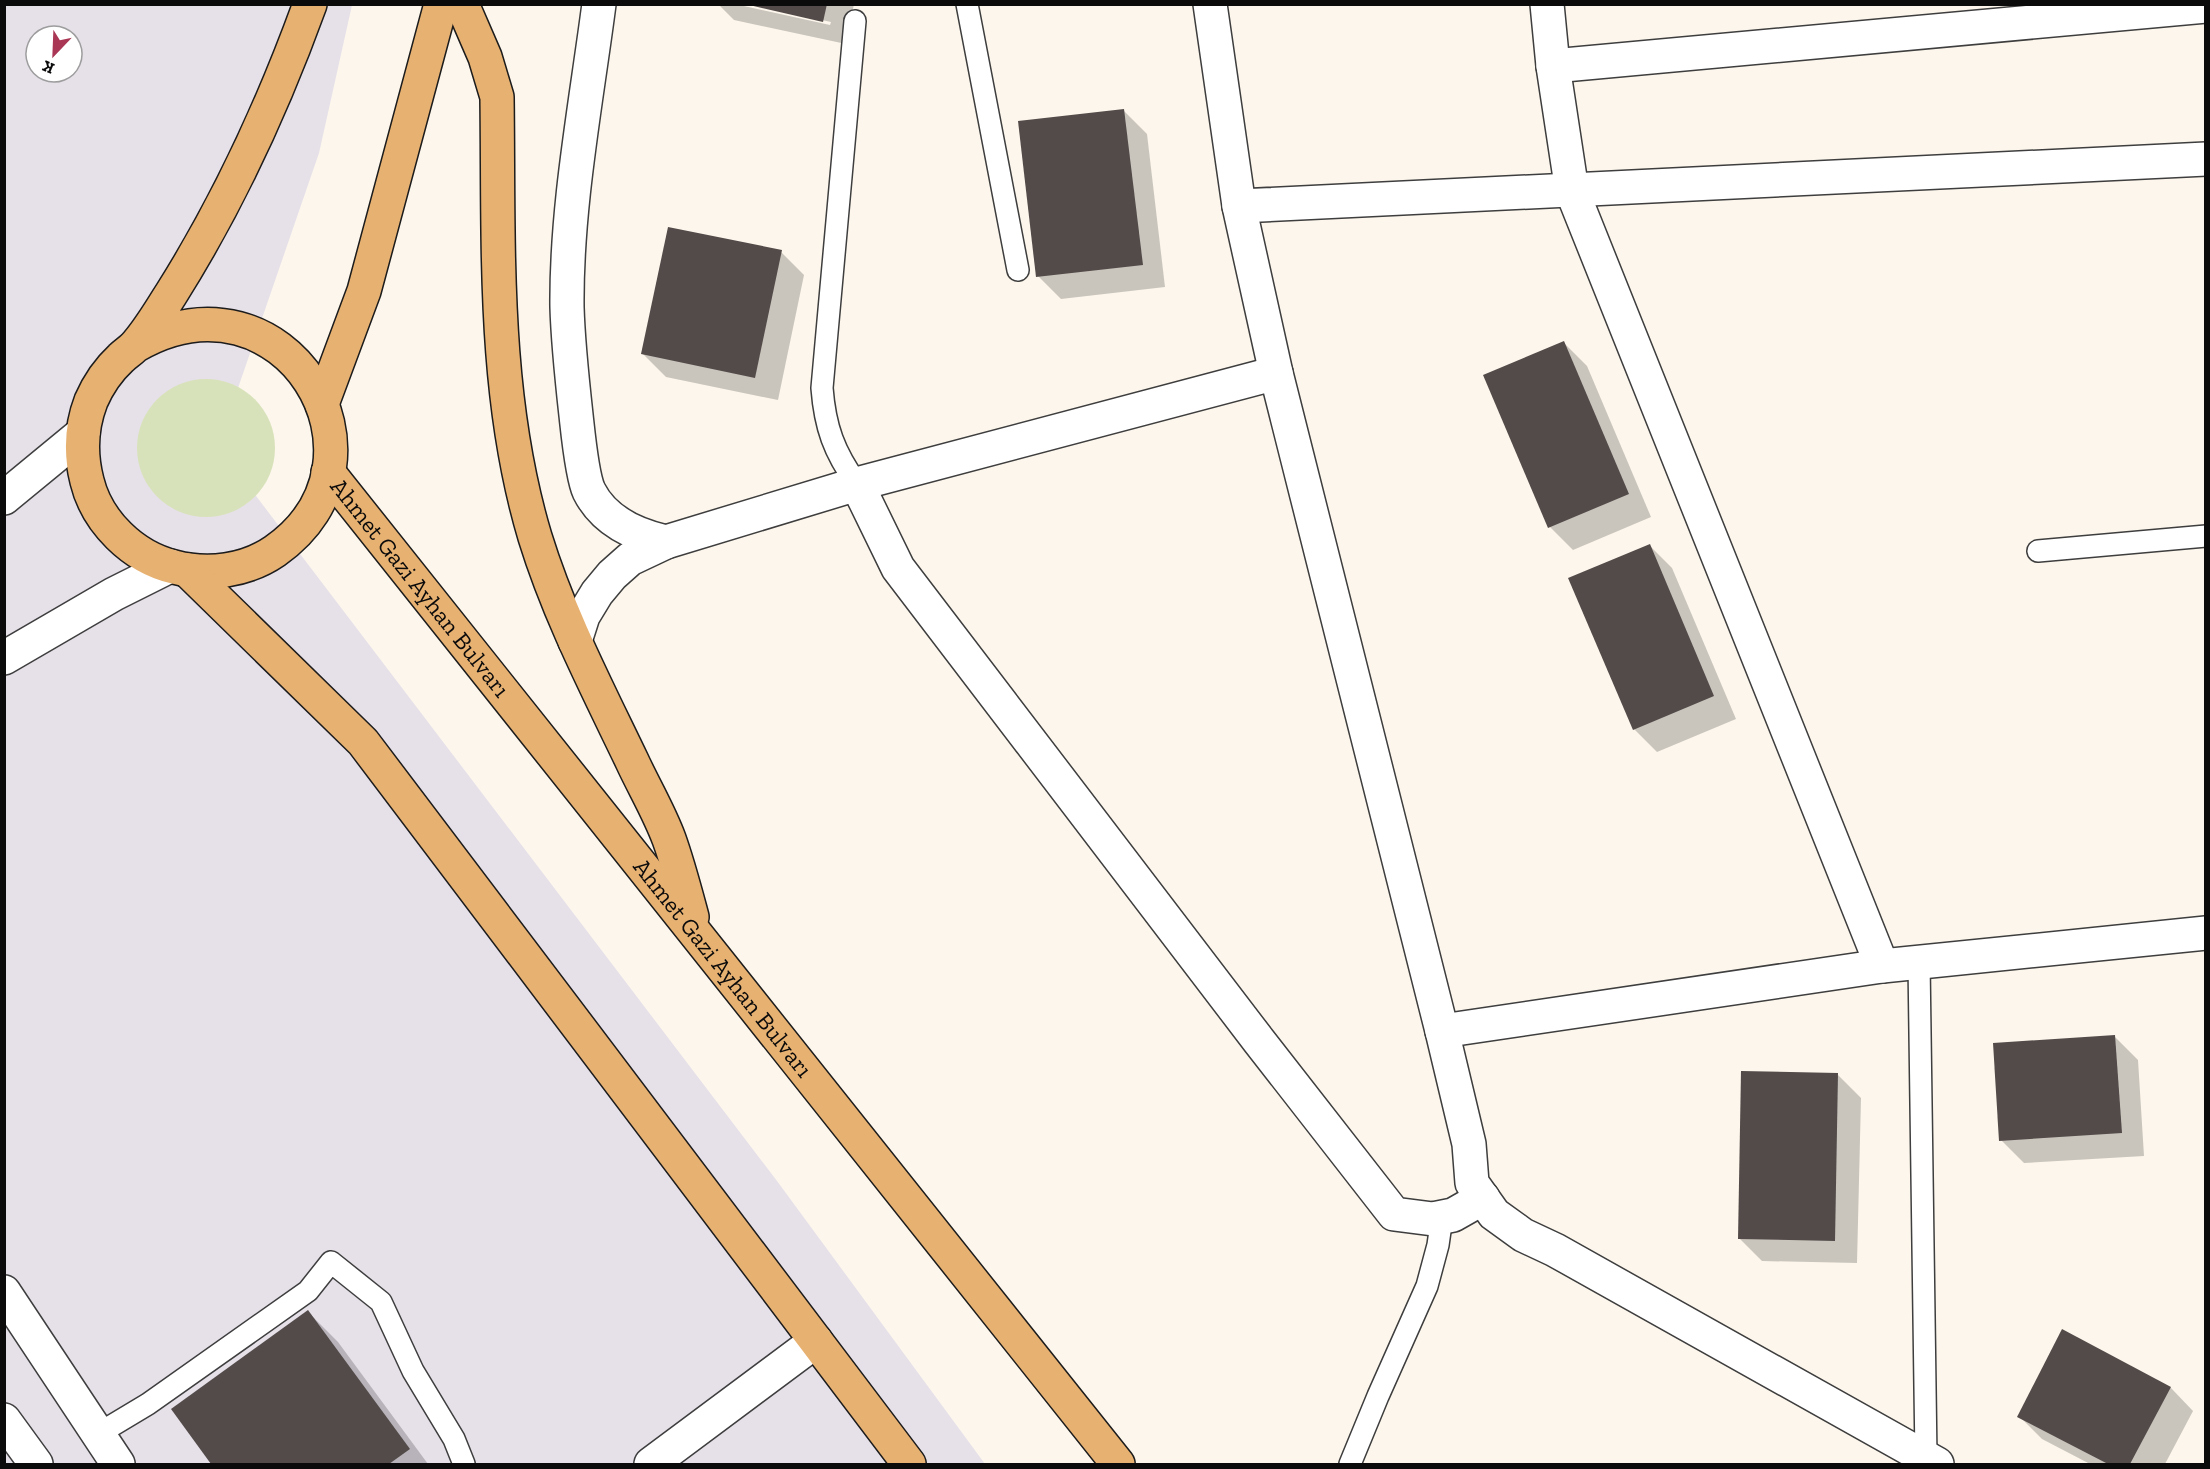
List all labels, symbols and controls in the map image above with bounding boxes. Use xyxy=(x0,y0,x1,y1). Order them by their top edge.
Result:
north arrow xyxy=(24,24,84,84)
text: K xyxy=(39,56,57,78)
street label: Ahmet Gazi Ayhan Bulvarı xyxy=(325,472,517,703)
street label: Ahmet Gazi Ayhan Bulvarı xyxy=(627,852,819,1083)

